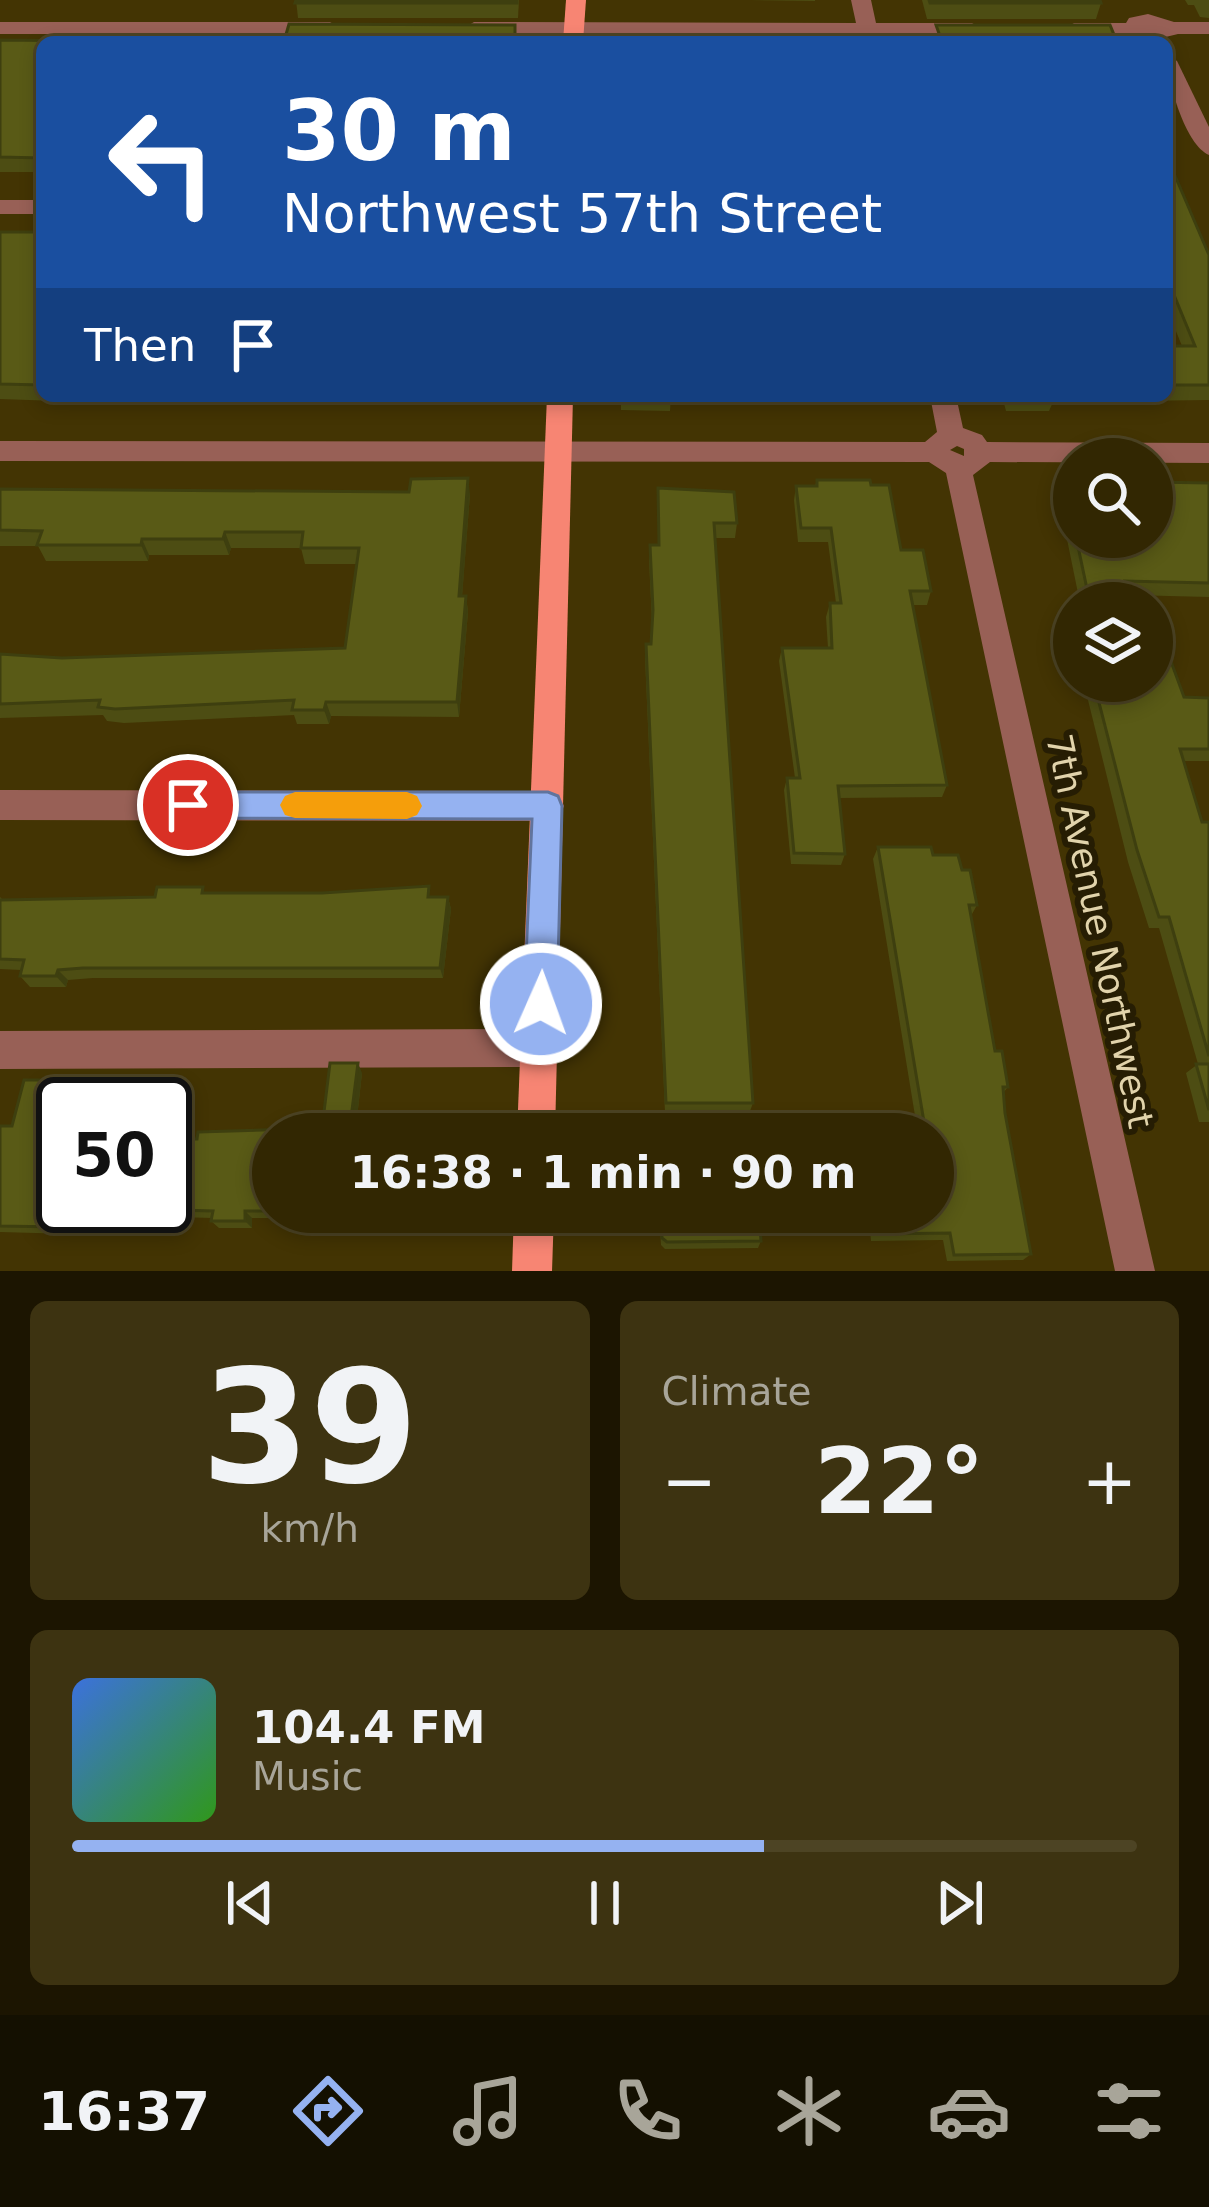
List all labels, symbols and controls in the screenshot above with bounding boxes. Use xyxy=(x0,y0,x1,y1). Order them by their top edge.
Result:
text: 30 m xyxy=(282,82,516,180)
icon: left xyxy=(84,84,240,240)
text: Northwest 57th Street xyxy=(282,182,882,245)
icon: arrive xyxy=(220,312,286,378)
text: Then xyxy=(84,319,196,372)
map controls xyxy=(1053,438,1173,702)
button: search xyxy=(1053,438,1173,558)
button: layers xyxy=(1053,582,1173,702)
street label: 7th Avenue Northwest xyxy=(1038,730,1162,1132)
pin xyxy=(137,754,239,856)
icon: arrive xyxy=(155,772,221,838)
position arrow xyxy=(478,941,604,1067)
speed limit sign: 50 xyxy=(36,1077,192,1233)
text: 16:38 · 1 min · 90 m xyxy=(350,1146,856,1199)
text: 39 xyxy=(201,1337,418,1519)
text: Climate xyxy=(662,1369,812,1414)
text: 22° xyxy=(814,1429,984,1534)
text: − xyxy=(662,1443,717,1520)
text: + xyxy=(1082,1443,1137,1520)
text: km/h xyxy=(261,1506,359,1551)
text: 104.4 FM xyxy=(252,1701,486,1754)
text: Music xyxy=(252,1754,363,1799)
icon: previous xyxy=(217,1870,283,1936)
icon: pause xyxy=(572,1870,638,1936)
icon: next xyxy=(927,1870,993,1936)
icon: directions xyxy=(286,2069,370,2153)
icon: music xyxy=(446,2069,530,2153)
icon: phone xyxy=(606,2069,690,2153)
icon: climate xyxy=(767,2069,851,2153)
icon: car xyxy=(927,2069,1011,2153)
icon: filters xyxy=(1087,2069,1171,2153)
text: 16:37 xyxy=(38,2080,210,2143)

